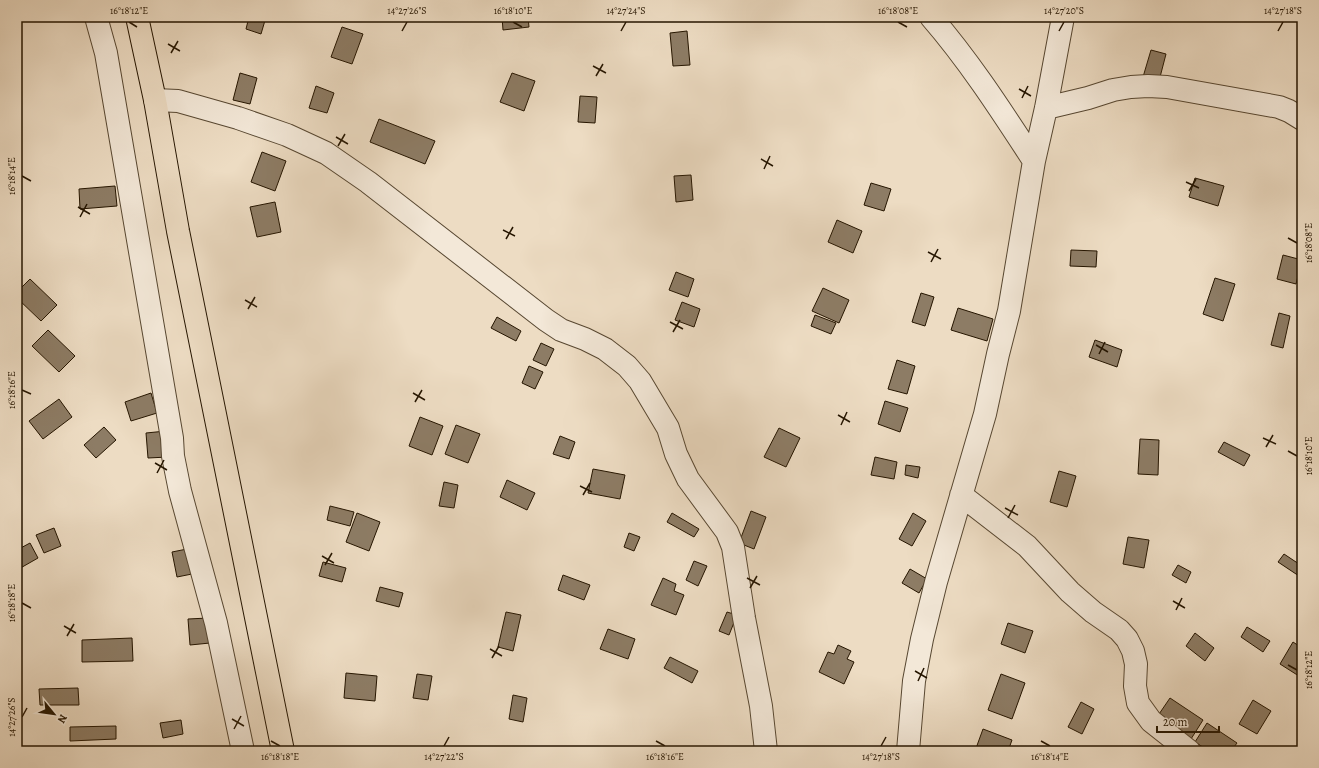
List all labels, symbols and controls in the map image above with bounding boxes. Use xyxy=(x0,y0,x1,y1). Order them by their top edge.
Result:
text: 16°18'12"E xyxy=(110,4,148,17)
text: 14°27'26"S xyxy=(387,4,427,17)
text: 16°18'10"E xyxy=(494,4,532,17)
text: 14°27'24"S xyxy=(606,4,646,17)
text: 16°18'08"E xyxy=(878,4,918,17)
text: 14°27'20"S xyxy=(1044,4,1084,17)
text: 14°27'18"S xyxy=(1264,4,1302,17)
text: 16°18'14"E xyxy=(5,157,18,195)
text: 16°18'08"E xyxy=(1302,223,1315,263)
text: 16°18'16"E xyxy=(5,371,18,409)
text: 16°18'10"E xyxy=(1302,437,1315,475)
text: 16°18'18"E xyxy=(5,584,18,622)
text: 16°18'12"E xyxy=(1302,651,1315,689)
north arrow xyxy=(34,694,74,734)
text: 14°27'26"S xyxy=(5,697,18,737)
scale bar xyxy=(1157,708,1219,734)
text: N xyxy=(54,711,71,726)
text: 20 m xyxy=(1163,714,1187,730)
text: 16°18'18"E xyxy=(261,750,299,763)
text: 14°27'22"S xyxy=(424,750,464,763)
text: 16°18'16"E xyxy=(646,750,684,763)
text: 14°27'18"S xyxy=(862,750,900,763)
text: 16°18'14"E xyxy=(1031,750,1069,763)

